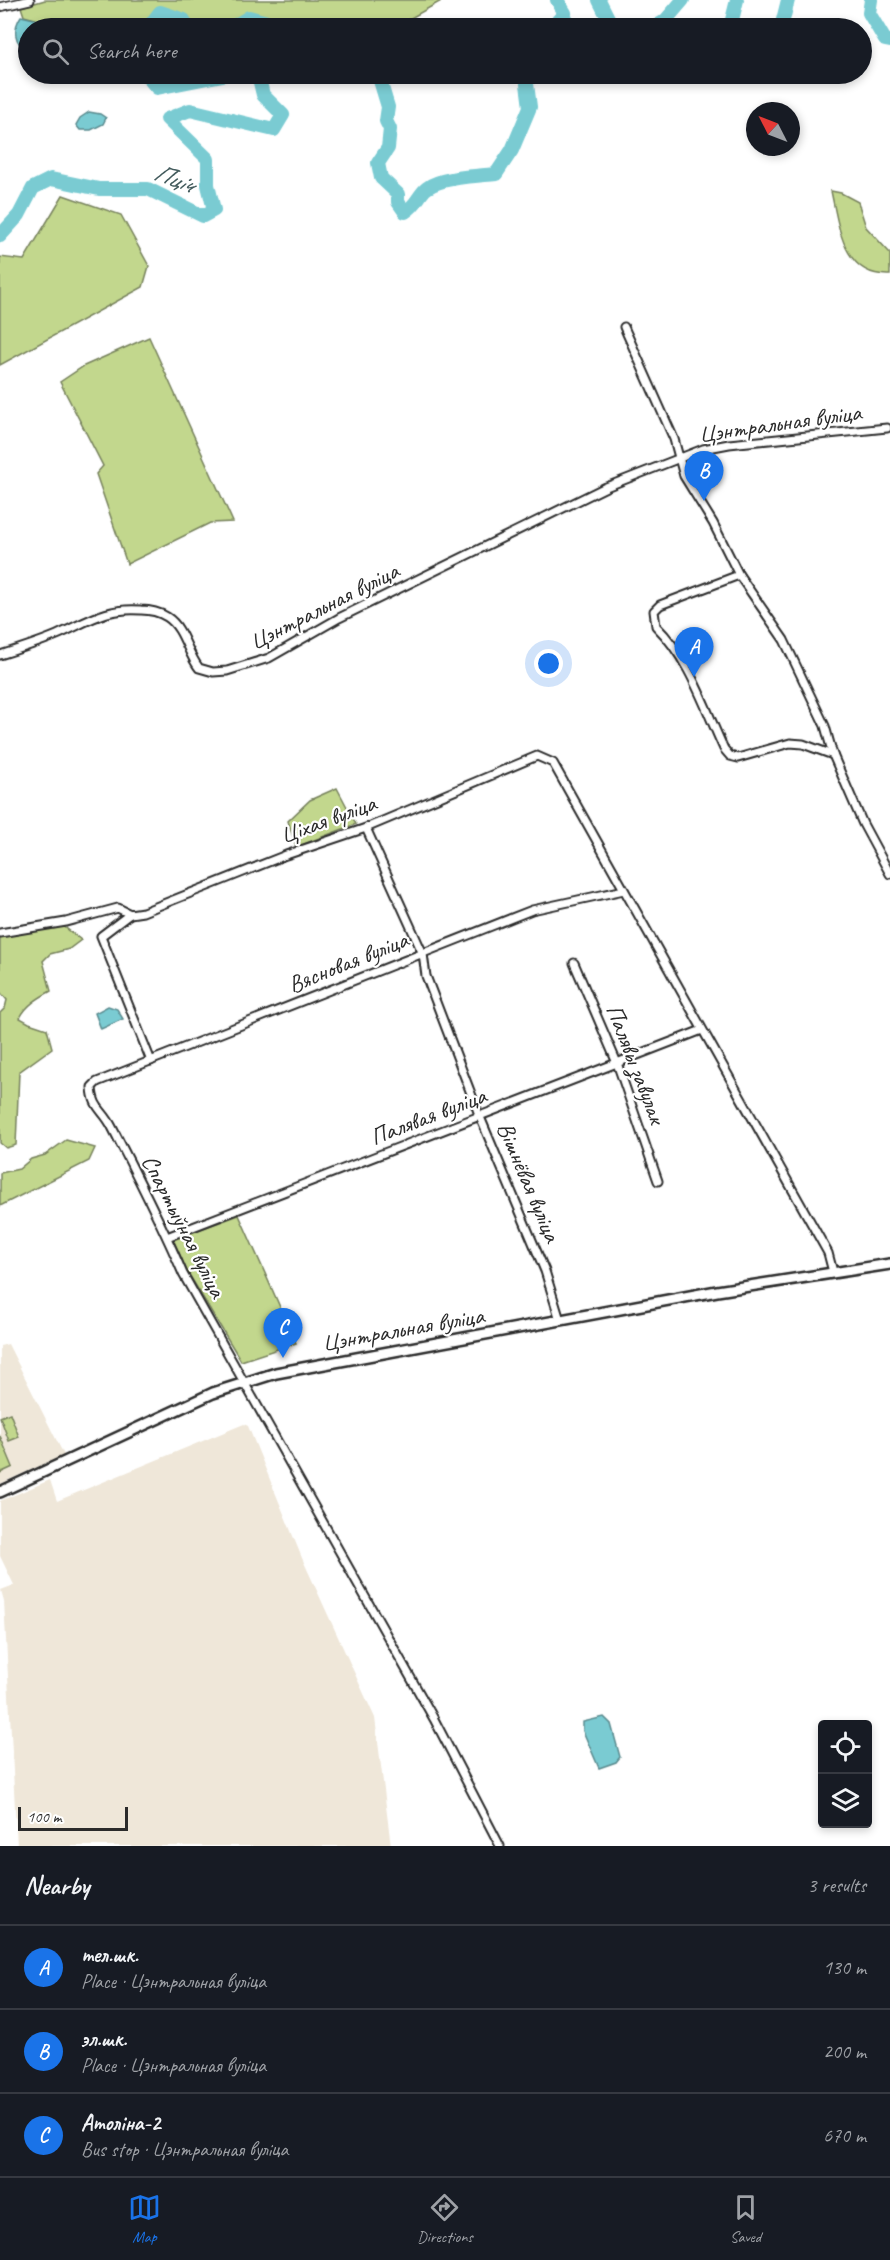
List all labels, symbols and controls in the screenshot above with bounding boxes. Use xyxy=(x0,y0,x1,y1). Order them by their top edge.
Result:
search box xyxy=(18,18,872,84)
icon: search xyxy=(39,35,72,68)
text: Search here xyxy=(87,37,177,65)
north arrow xyxy=(746,102,800,156)
water label: Пціч xyxy=(149,155,203,202)
street label: Цэнтральная вуліца xyxy=(697,397,865,449)
pin: B xyxy=(684,452,724,501)
street label: Цэнтральная вуліца xyxy=(244,555,405,657)
pin: A xyxy=(674,628,714,677)
your location xyxy=(534,649,563,678)
street label: Ціхая вуліца xyxy=(276,787,381,850)
street label: Вясновая вуліца xyxy=(284,924,414,1000)
street label: Палявы завулак xyxy=(599,1000,673,1130)
street label: Палявая вуліца xyxy=(366,1080,492,1152)
street label: Вішнёвая вуліца xyxy=(490,1118,568,1248)
street label: Спартыўная вуліца xyxy=(135,1149,234,1304)
street label: Цэнтральная вуліца xyxy=(320,1300,488,1358)
pin: C xyxy=(264,1308,302,1358)
map controls xyxy=(818,1720,872,1828)
button: locate xyxy=(818,1720,872,1774)
button: layers xyxy=(818,1774,872,1828)
scale bar xyxy=(18,1804,128,1832)
text: 100 m xyxy=(27,1807,61,1827)
text: Nearby xyxy=(24,1869,89,1902)
text: 3 results xyxy=(807,1873,866,1898)
text: тел.шк. xyxy=(81,1941,138,1969)
text: A xyxy=(38,1955,49,1980)
text: 130 m xyxy=(823,1955,866,1980)
text: Place · Цэнтральная вуліца xyxy=(81,1969,266,1994)
text: эл.шк. xyxy=(81,2025,127,2053)
text: B xyxy=(38,2039,49,2064)
text: 200 m xyxy=(823,2039,866,2064)
text: Place · Цэнтральная вуліца xyxy=(81,2053,266,2078)
text: Атоліна-2 xyxy=(81,2109,161,2137)
text: C xyxy=(39,2123,48,2148)
text: 670 m xyxy=(823,2123,866,2148)
text: Bus stop · Цэнтральная вуліца xyxy=(81,2137,288,2162)
tab: Map xyxy=(128,2191,161,2247)
tab: Directions xyxy=(417,2191,473,2247)
tab: Saved xyxy=(729,2191,762,2247)

